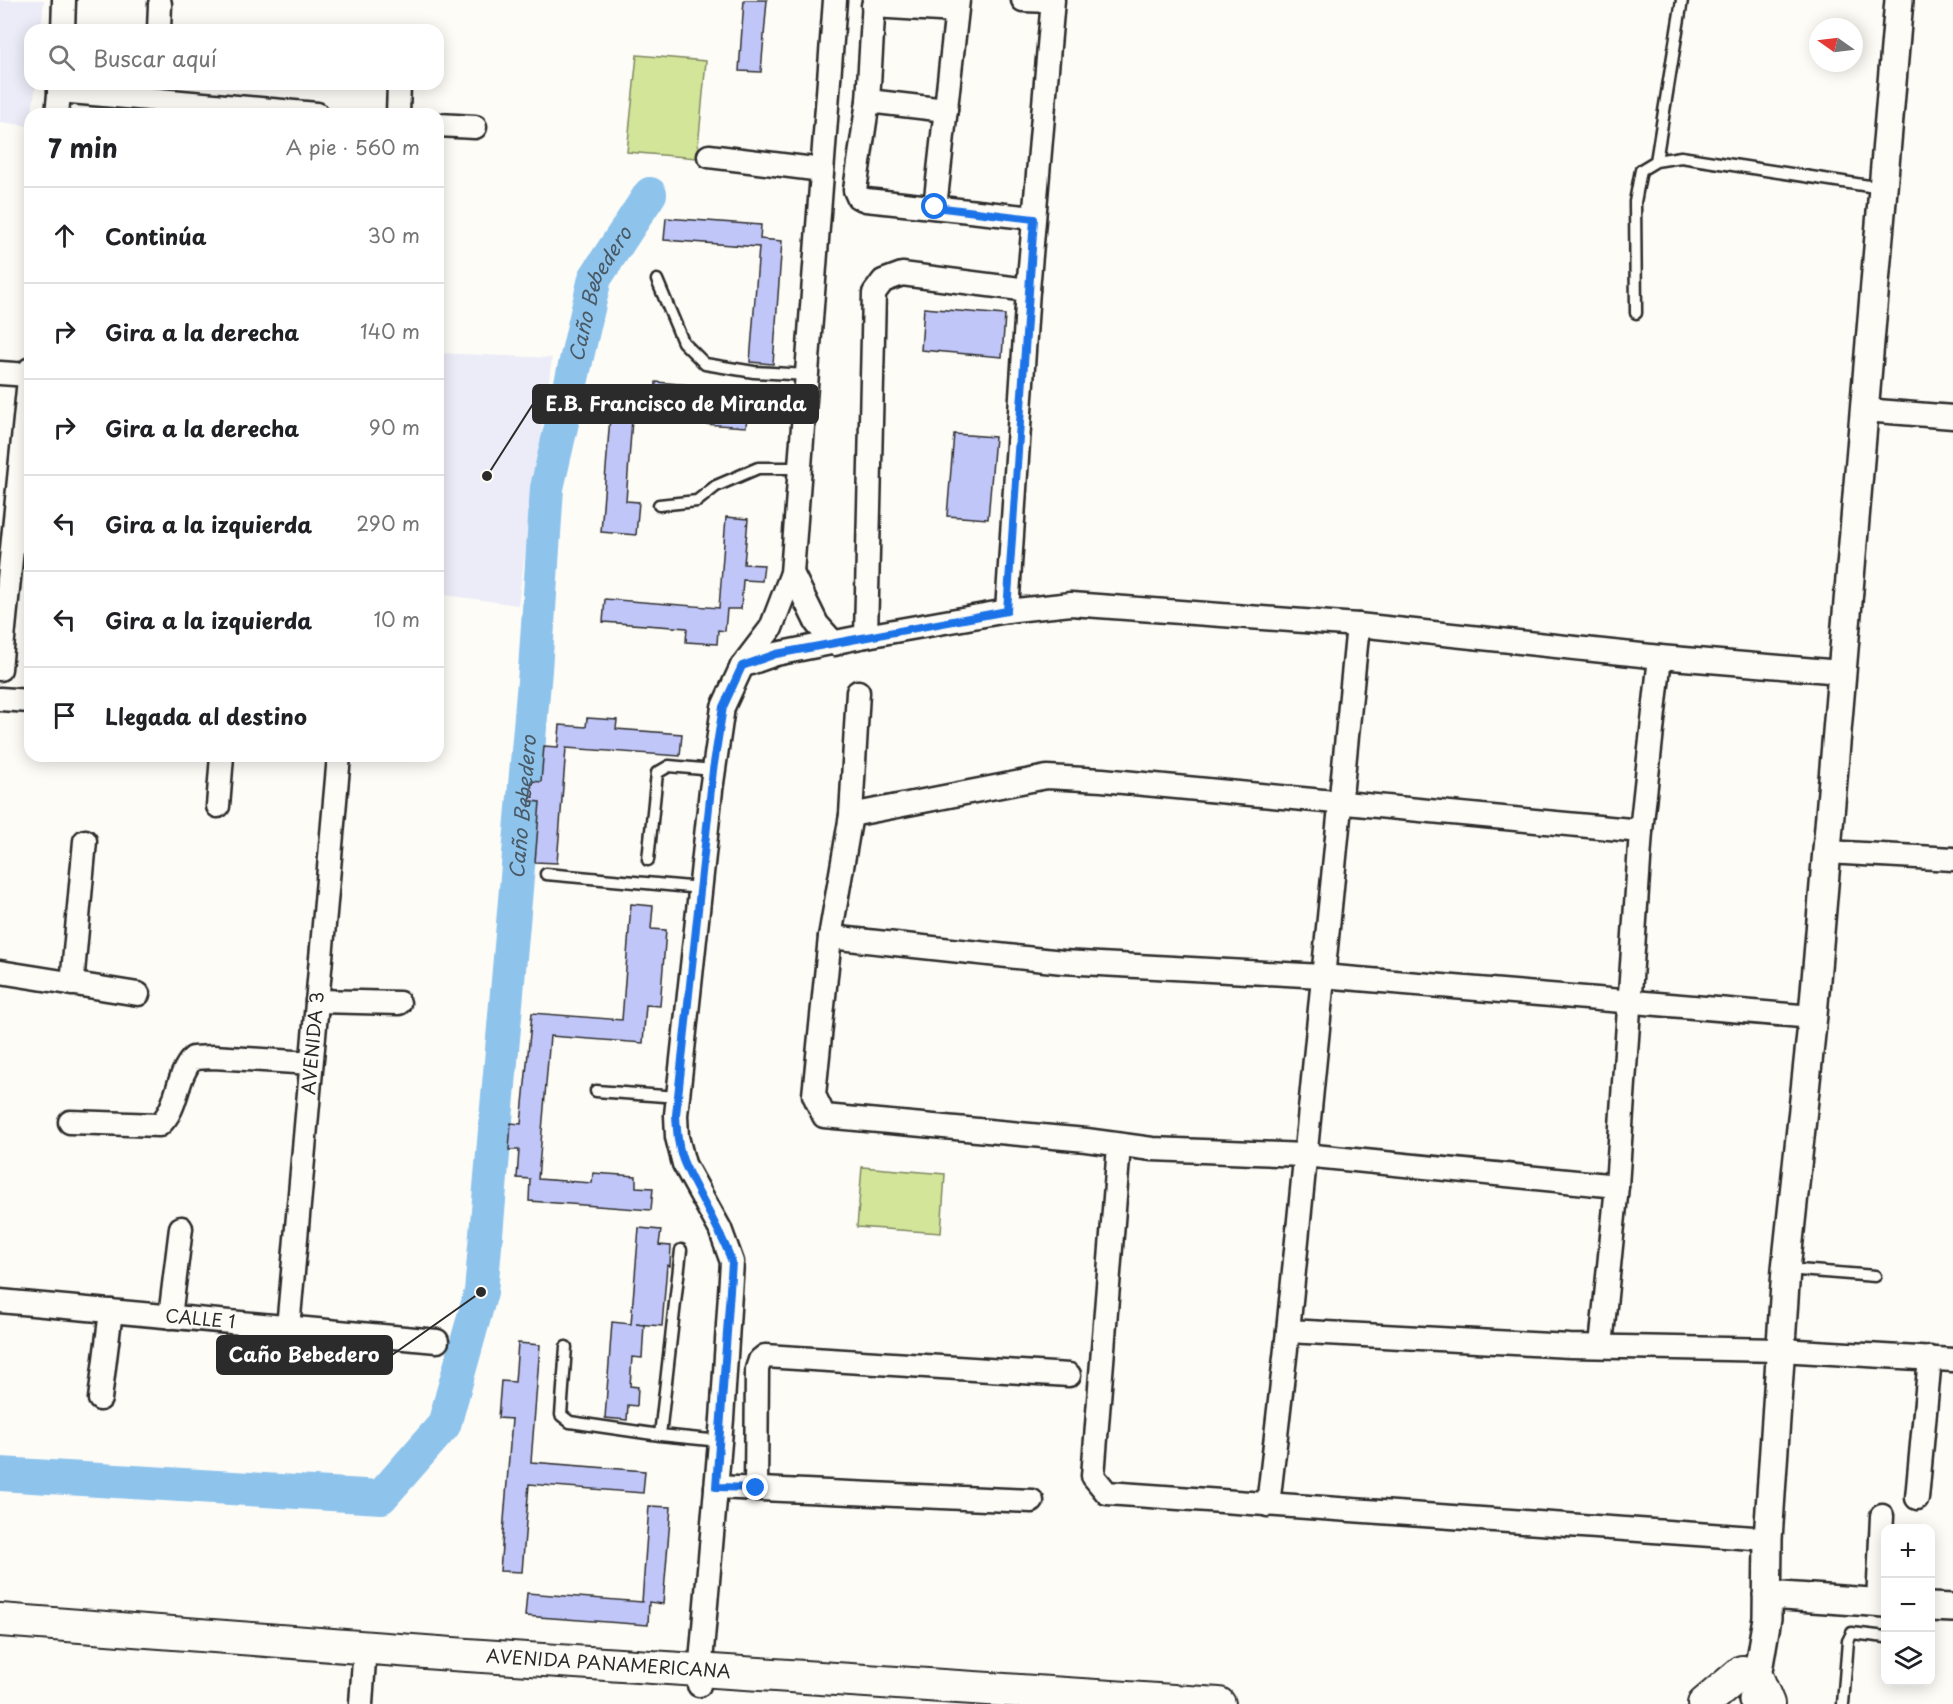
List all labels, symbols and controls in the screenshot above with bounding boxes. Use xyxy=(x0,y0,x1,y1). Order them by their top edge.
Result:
north arrow xyxy=(1809,18,1863,72)
search box xyxy=(24,24,444,90)
icon: search xyxy=(45,41,78,74)
text: Buscar aquí xyxy=(93,41,217,74)
text: 7 min xyxy=(48,128,118,167)
text: A pie · 560 m xyxy=(286,132,420,162)
route start xyxy=(921,193,947,219)
icon: ahead xyxy=(48,219,81,252)
text: Continúa xyxy=(105,219,207,252)
text: 30 m xyxy=(367,220,420,250)
water label: Caño Bebedero xyxy=(560,220,639,365)
icon: right xyxy=(48,315,81,348)
text: Gira a la derecha xyxy=(105,315,299,348)
text: 140 m xyxy=(360,316,420,346)
callout: E.B. Francisco de Miranda xyxy=(533,385,818,423)
text: E.B. Francisco de Miranda xyxy=(546,388,807,418)
icon: right xyxy=(48,411,81,444)
text: Gira a la derecha xyxy=(105,411,299,444)
text: 90 m xyxy=(369,412,420,442)
icon: left xyxy=(48,507,81,540)
text: Gira a la izquierda xyxy=(105,507,312,540)
text: 290 m xyxy=(356,508,420,538)
icon: left xyxy=(48,603,81,636)
text: Gira a la izquierda xyxy=(105,603,312,636)
text: 10 m xyxy=(373,604,420,634)
icon: arrive xyxy=(48,699,81,732)
text: Llegada al destino xyxy=(105,699,307,732)
water label: Caño Bebedero xyxy=(501,733,543,880)
street label: AVENIDA 3 xyxy=(294,990,330,1096)
street label: CALLE 1 xyxy=(164,1301,236,1334)
callout: Caño Bebedero xyxy=(217,1336,392,1374)
text: Caño Bebedero xyxy=(229,1339,380,1369)
route end xyxy=(742,1474,768,1500)
map controls xyxy=(1881,1524,1935,1686)
button: + xyxy=(1881,1524,1935,1578)
button: − xyxy=(1881,1578,1935,1632)
button: layers xyxy=(1881,1632,1935,1686)
street label: AVENIDA PANAMERICANA xyxy=(485,1641,732,1684)

